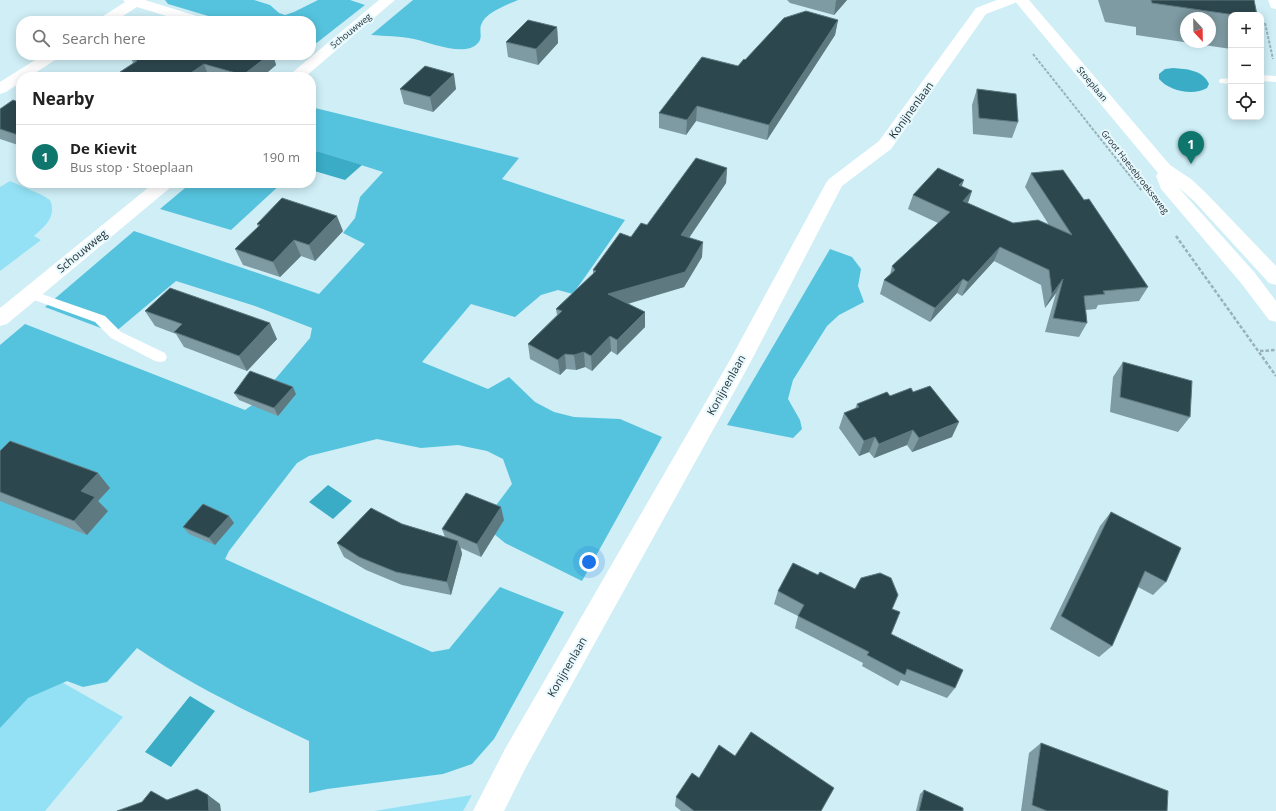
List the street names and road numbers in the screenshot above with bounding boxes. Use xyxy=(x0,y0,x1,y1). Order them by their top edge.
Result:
street label: Schouwweg xyxy=(327,10,374,51)
street label: Stoeplaan xyxy=(1074,63,1111,104)
street label: Konijnenlaan xyxy=(885,78,936,141)
street label: Groot Haesebroekseweg xyxy=(1098,127,1172,216)
street label: Schouwweg xyxy=(53,226,110,276)
street label: Konijnenlaan xyxy=(703,352,748,418)
street label: Konijnenlaan xyxy=(543,634,590,700)

